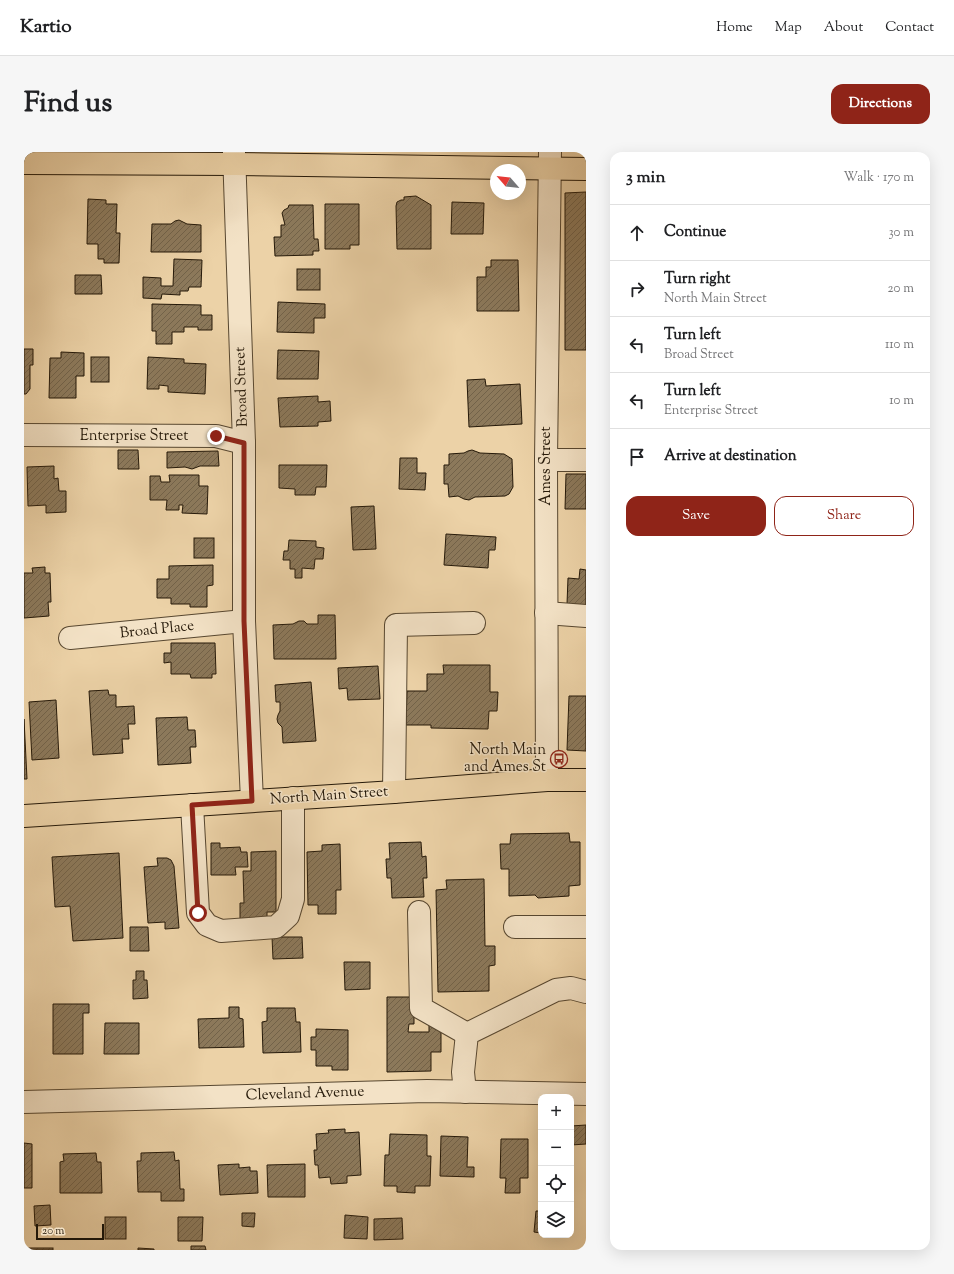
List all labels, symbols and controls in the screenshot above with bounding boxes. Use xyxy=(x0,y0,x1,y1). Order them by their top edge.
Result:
text: Kartio xyxy=(20,14,72,41)
text: Home xyxy=(716,18,753,38)
text: Map xyxy=(775,18,802,38)
text: About xyxy=(824,18,863,38)
text: Contact xyxy=(885,18,934,38)
text: Find us xyxy=(24,84,112,124)
button: Directions xyxy=(831,84,930,124)
north arrow xyxy=(490,164,526,200)
text: 3 min xyxy=(626,166,665,190)
text: Walk · 170 m xyxy=(844,169,914,187)
icon: ahead xyxy=(626,222,648,244)
text: Continue xyxy=(664,222,726,243)
text: 30 m xyxy=(888,224,914,242)
text: Turn right xyxy=(664,269,730,290)
icon: right xyxy=(626,278,648,300)
text: 20 m xyxy=(888,280,914,298)
text: North Main Street xyxy=(664,290,767,308)
text: Turn left xyxy=(664,325,721,346)
icon: left xyxy=(626,334,648,356)
text: 110 m xyxy=(885,336,914,354)
street label: Broad Street xyxy=(230,346,254,428)
text: Broad Street xyxy=(664,346,734,364)
text: Turn left xyxy=(664,381,721,402)
icon: left xyxy=(626,390,648,412)
text: 10 m xyxy=(889,392,914,410)
text: Enterprise Street xyxy=(664,402,758,420)
street label: Enterprise Street xyxy=(80,426,188,447)
street label: Ames Street xyxy=(536,426,557,506)
route end xyxy=(207,427,225,445)
icon: arrive xyxy=(626,446,648,468)
text: Arrive at destination xyxy=(664,446,797,467)
button: Save xyxy=(626,496,766,536)
button: Share xyxy=(774,496,914,536)
street label: Broad Place xyxy=(119,616,195,644)
place label: North Main and Ames St xyxy=(464,740,546,778)
bus stop icon: North Main and Ames St xyxy=(549,749,569,769)
street label: North Main Street xyxy=(269,781,389,811)
route start xyxy=(189,904,207,922)
street label: Cleveland Avenue xyxy=(245,1081,365,1107)
map controls xyxy=(538,1094,574,1238)
button: + xyxy=(538,1094,574,1130)
button: − xyxy=(538,1130,574,1166)
button: locate xyxy=(538,1166,574,1202)
button: layers xyxy=(538,1202,574,1238)
scale bar xyxy=(36,1222,104,1241)
text: 20 m xyxy=(42,1223,64,1239)

